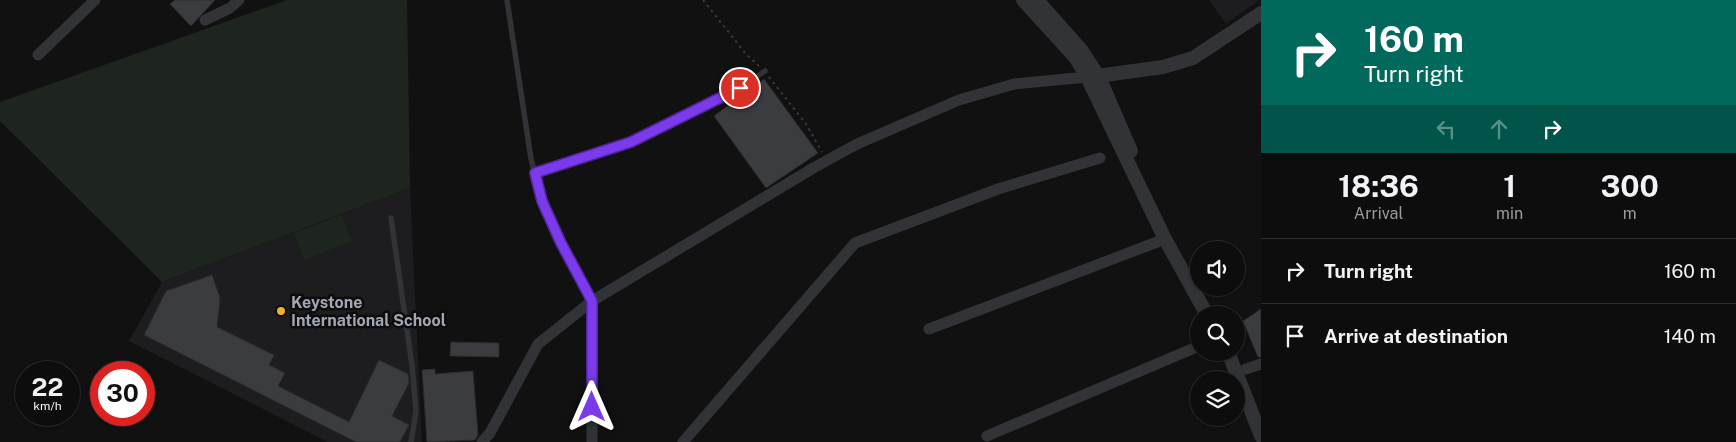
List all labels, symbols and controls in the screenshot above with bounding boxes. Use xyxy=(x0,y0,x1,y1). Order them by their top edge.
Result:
text: 160 m xyxy=(1364,19,1464,60)
icon: right xyxy=(1281,20,1346,85)
text: Turn right xyxy=(1364,61,1464,87)
pin xyxy=(719,67,761,109)
icon: arrive xyxy=(726,74,754,102)
icon: left xyxy=(1432,115,1460,143)
icon: ahead xyxy=(1485,115,1513,143)
icon: right xyxy=(1538,115,1566,143)
text: 18:36 xyxy=(1338,168,1419,204)
text: 1 xyxy=(1503,168,1516,204)
text: 300 xyxy=(1600,168,1659,204)
text: Arrival xyxy=(1354,204,1403,223)
text: min xyxy=(1496,204,1523,223)
text: m xyxy=(1623,204,1637,223)
map controls xyxy=(1190,241,1245,426)
button: sound xyxy=(1190,241,1245,296)
icon: right xyxy=(1281,257,1309,285)
text: Turn right xyxy=(1324,260,1413,282)
text: 160 m xyxy=(1664,260,1716,282)
place label: Keystone International School xyxy=(291,293,446,330)
marker: Keystone International School xyxy=(275,305,287,317)
button: search xyxy=(1190,306,1245,361)
icon: arrive xyxy=(1281,322,1309,350)
text: Arrive at destination xyxy=(1324,325,1508,347)
text: 140 m xyxy=(1664,325,1716,347)
speed limit sign: 30 xyxy=(90,361,155,426)
button: layers xyxy=(1190,371,1245,426)
text: 22 xyxy=(32,372,63,402)
position arrow xyxy=(565,380,617,432)
text: km/h xyxy=(33,399,62,413)

